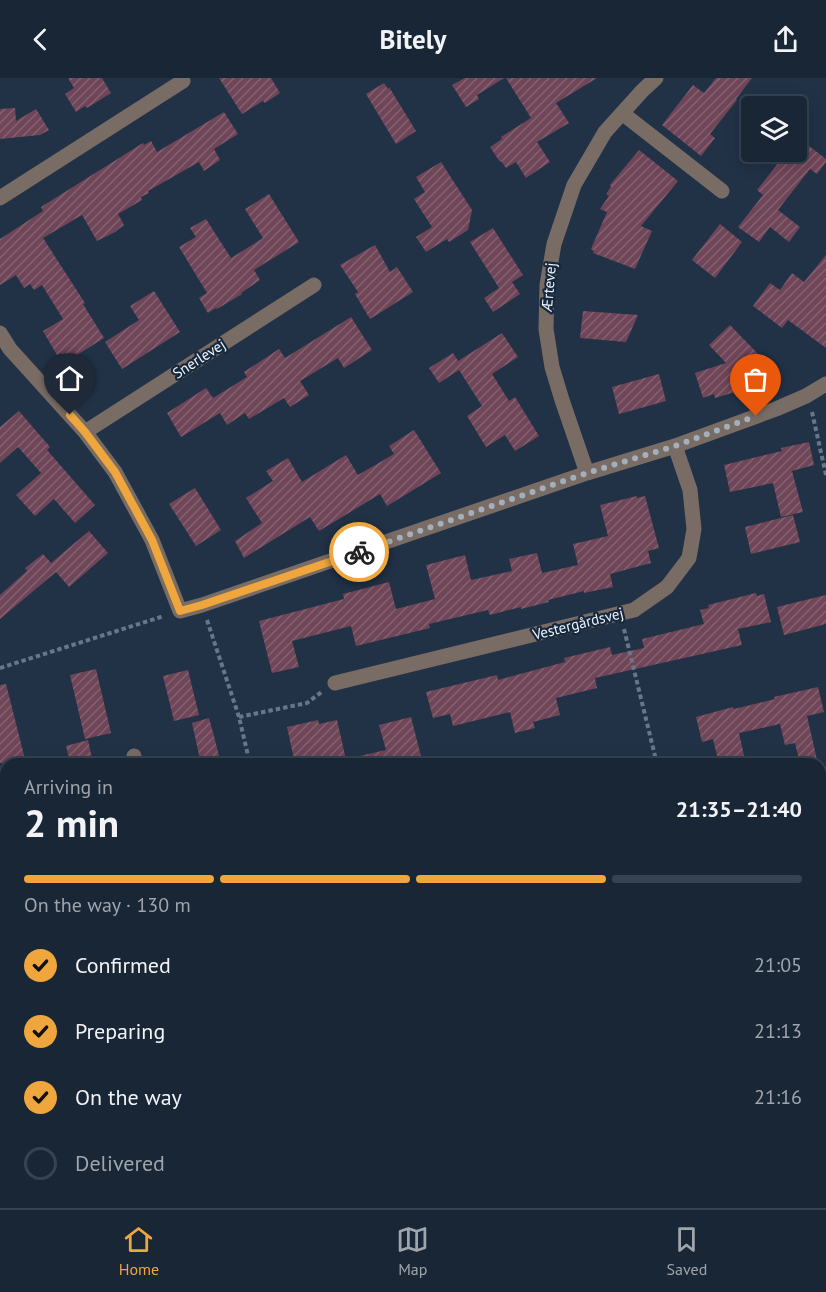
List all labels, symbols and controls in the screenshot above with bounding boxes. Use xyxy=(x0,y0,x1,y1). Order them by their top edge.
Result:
text: Bitely xyxy=(379,22,447,56)
icon: back xyxy=(24,23,57,56)
icon: share xyxy=(769,23,802,56)
map controls xyxy=(741,96,807,162)
button: layers xyxy=(741,96,807,162)
street label: Ærtevej xyxy=(537,262,560,313)
street label: Snerlevej xyxy=(169,334,229,383)
pin xyxy=(44,353,95,415)
pin xyxy=(730,354,781,416)
icon: home xyxy=(53,362,86,395)
icon: bag xyxy=(739,363,772,396)
courier xyxy=(329,522,389,582)
icon: bike xyxy=(343,536,376,569)
street label: Vestergårdsvej xyxy=(530,603,625,644)
text: Arriving in xyxy=(24,774,113,800)
text: 21:35–21:40 xyxy=(676,795,802,823)
text: 2 min xyxy=(24,797,119,848)
text: On the way · 130 m xyxy=(24,892,191,918)
icon: check xyxy=(24,949,57,982)
text: Confirmed xyxy=(75,951,171,979)
text: 21:05 xyxy=(754,952,802,978)
icon: check xyxy=(24,1015,57,1048)
text: Preparing xyxy=(75,1017,165,1045)
text: 21:13 xyxy=(754,1018,802,1044)
icon: check xyxy=(24,1081,57,1114)
text: On the way xyxy=(75,1083,182,1111)
text: 21:16 xyxy=(754,1084,802,1110)
text: Delivered xyxy=(75,1149,165,1177)
tab: Home xyxy=(119,1223,159,1279)
tab: Map xyxy=(396,1223,429,1279)
tab: Saved xyxy=(667,1223,707,1279)

